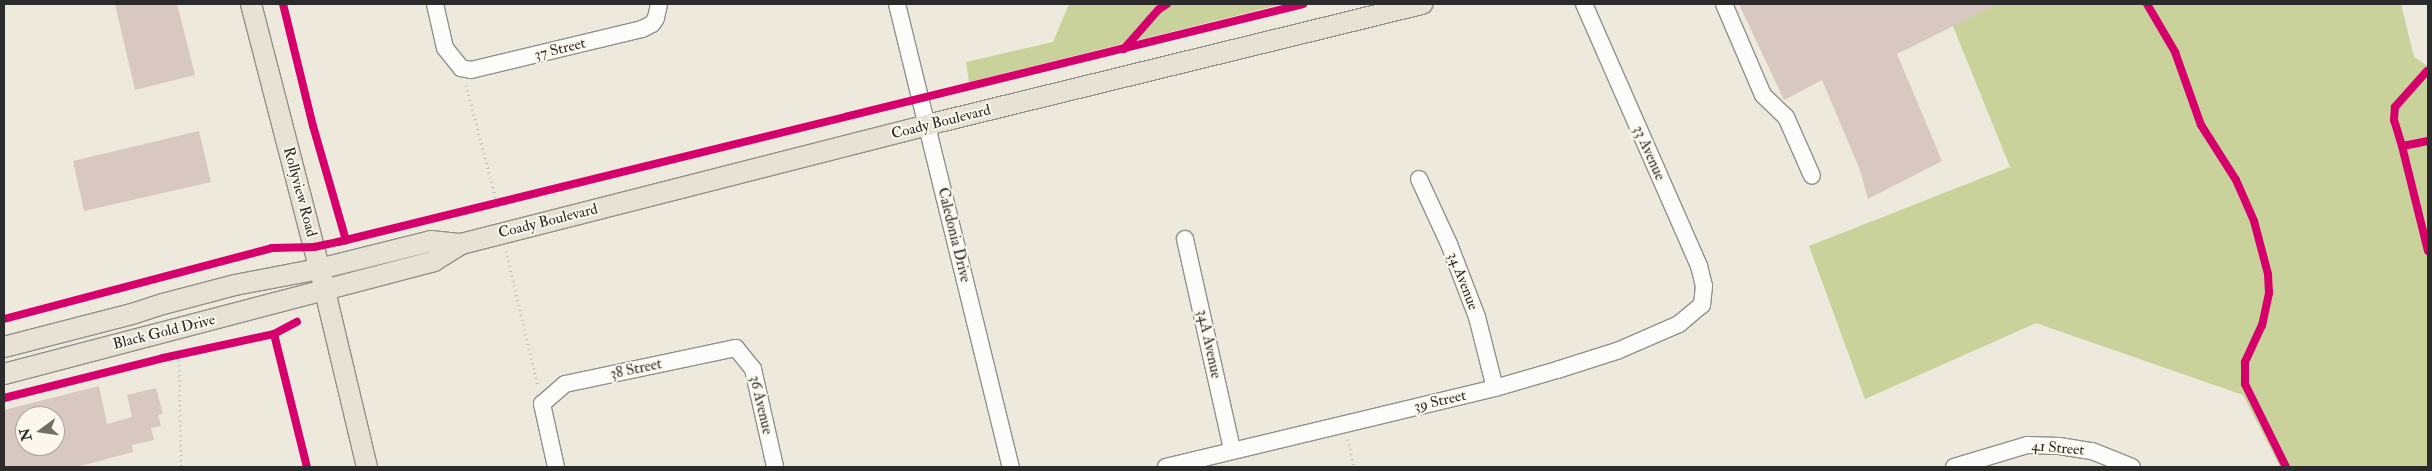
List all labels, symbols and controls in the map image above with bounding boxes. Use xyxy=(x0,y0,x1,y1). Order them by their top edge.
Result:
street label: 37 Street xyxy=(533,34,587,64)
street label: Coady Boulevard xyxy=(889,101,993,143)
street label: 33 Avenue xyxy=(1629,123,1669,183)
street label: Rollyview Road xyxy=(279,145,321,239)
street label: Caledonia Drive xyxy=(934,186,974,284)
street label: Coady Boulevard xyxy=(496,200,600,242)
street label: 34 Avenue xyxy=(1444,250,1482,312)
street label: 34A Avenue xyxy=(1193,308,1225,380)
street label: Black Gold Drive xyxy=(111,311,217,353)
street label: 38 Street xyxy=(609,355,663,383)
street label: 36 Avenue xyxy=(745,374,777,436)
street label: 39 Street xyxy=(1412,386,1468,416)
north arrow xyxy=(15,406,65,456)
text: N xyxy=(16,426,36,443)
street label: 41 Street xyxy=(2031,437,2085,459)

